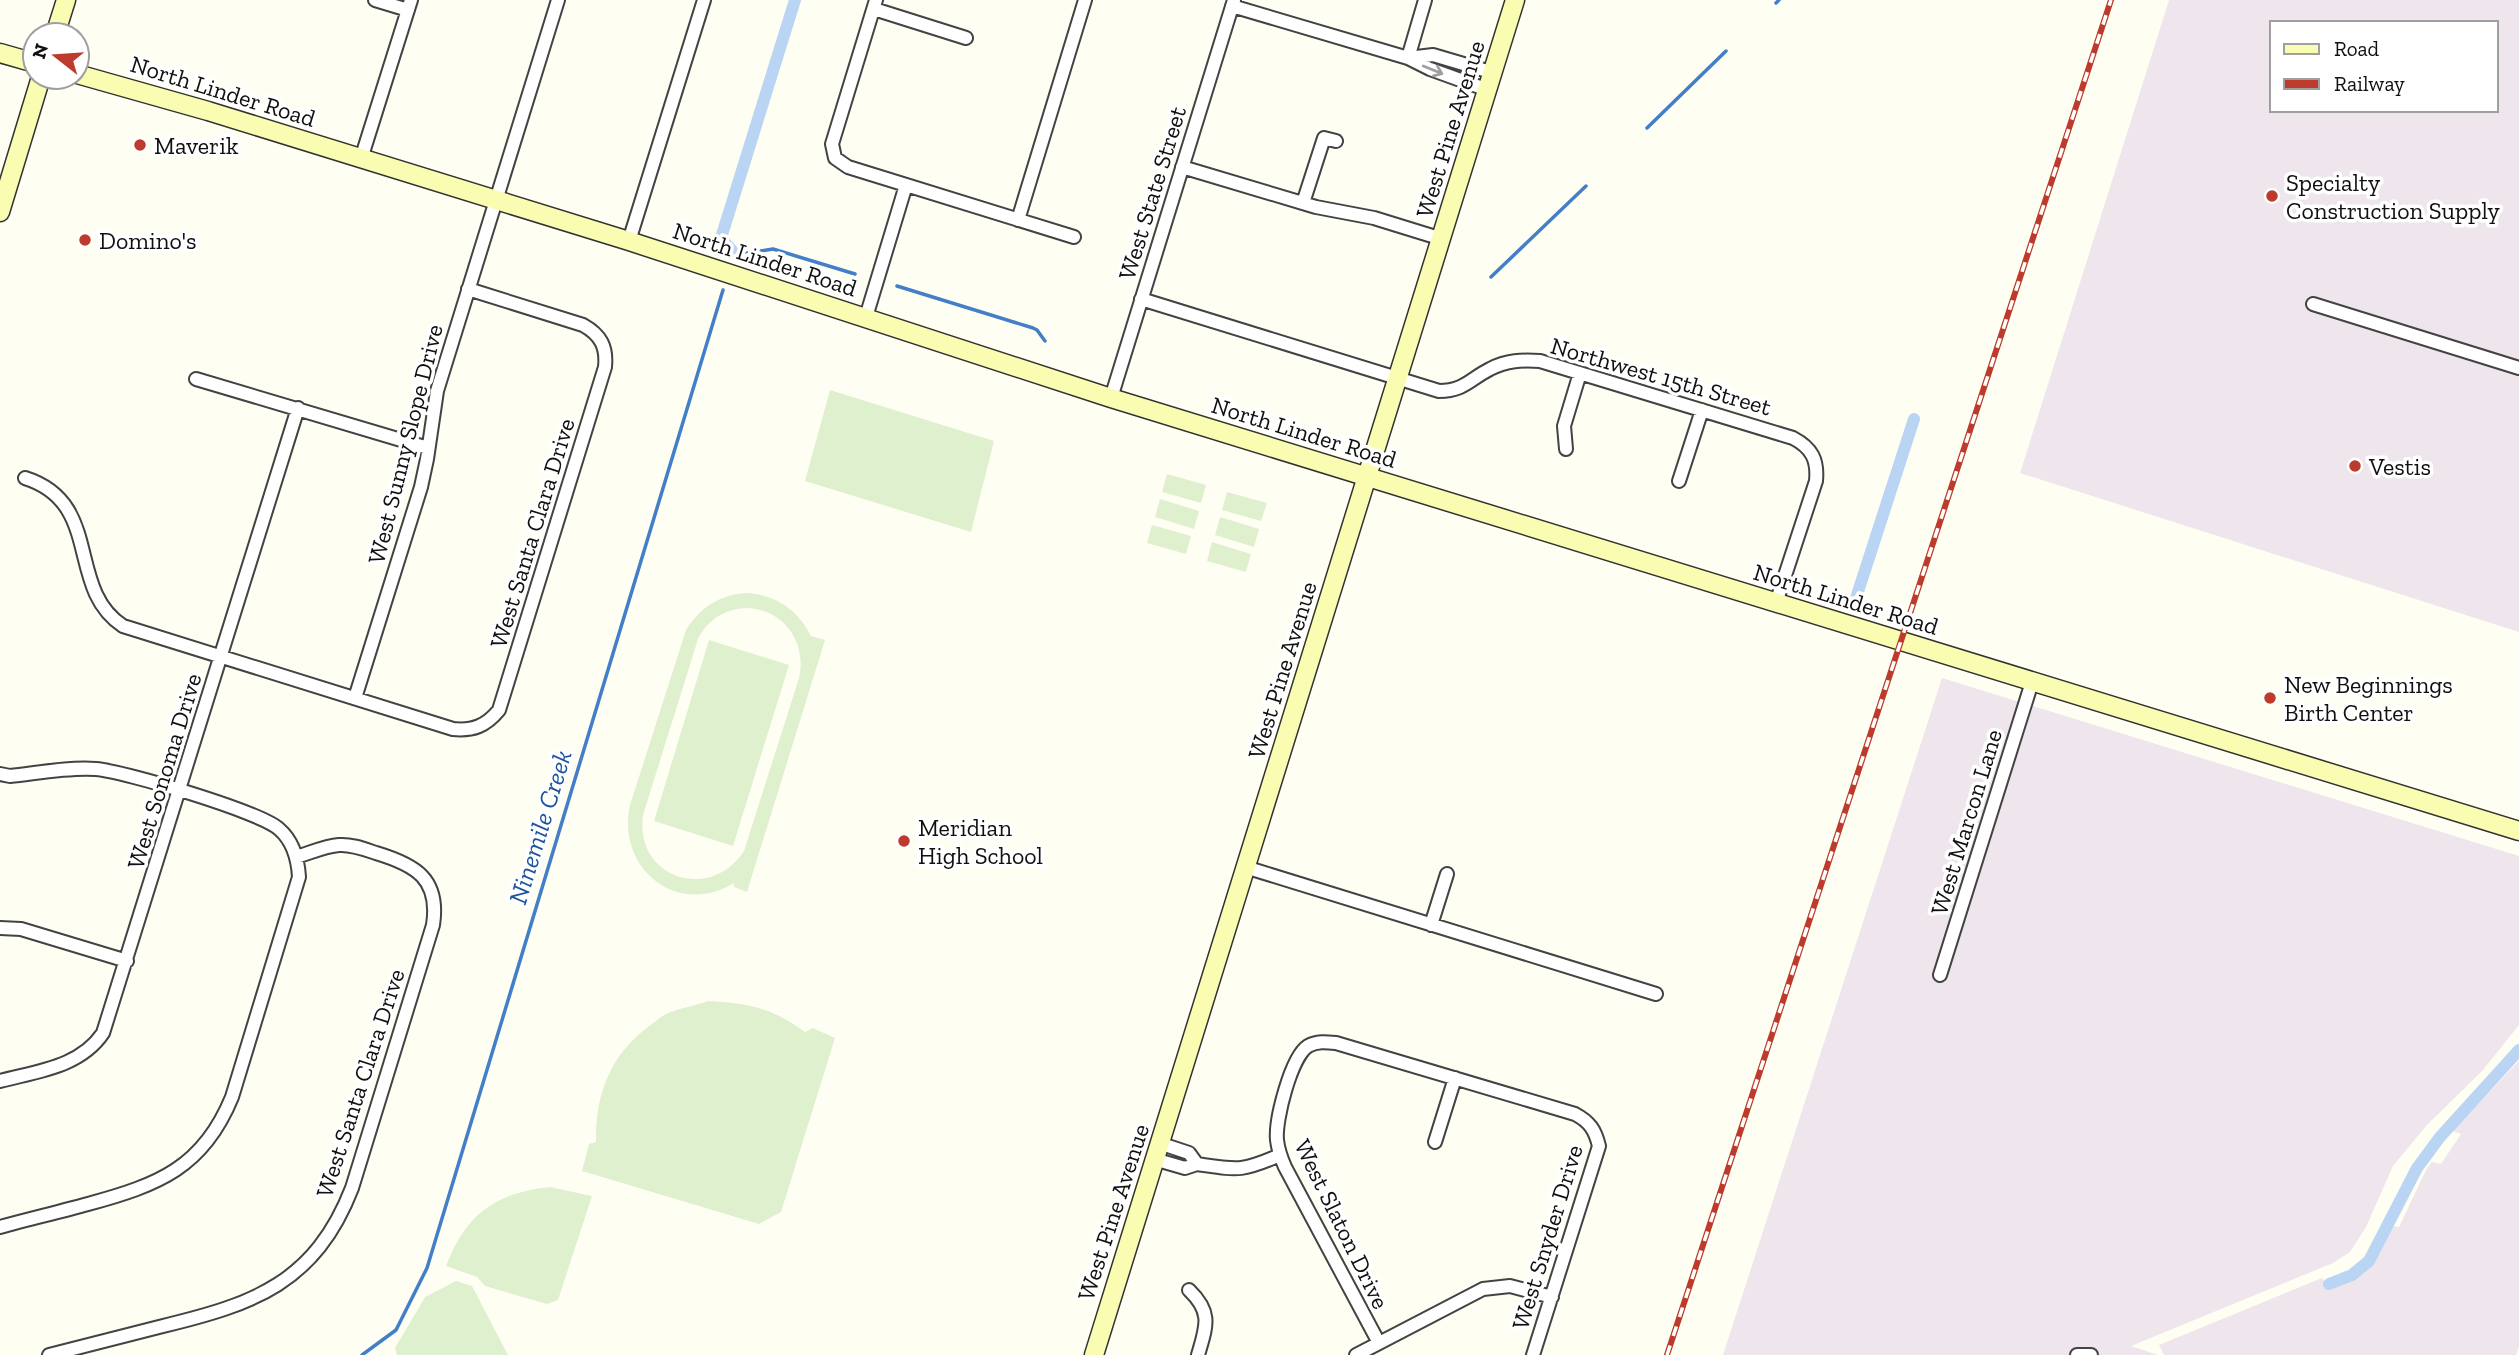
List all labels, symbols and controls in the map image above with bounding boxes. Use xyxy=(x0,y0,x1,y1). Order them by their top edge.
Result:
north arrow xyxy=(21,21,91,91)
legend xyxy=(2270,21,2498,112)
text: Road xyxy=(2334,36,2380,61)
street label: West Pine Avenue xyxy=(1409,37,1491,221)
text: N xyxy=(27,41,53,61)
street label: North Linder Road xyxy=(127,49,319,133)
one-way arrow xyxy=(1422,64,1444,77)
text: Railway xyxy=(2334,71,2405,96)
street label: West State Street xyxy=(1112,103,1192,283)
place label: Maverik xyxy=(154,131,239,160)
marker: Maverik xyxy=(132,137,148,153)
place label: Specialty Construction Supply xyxy=(2286,168,2500,225)
marker: Specialty Construction Supply xyxy=(2264,188,2280,204)
street label: North Linder Road xyxy=(669,216,861,302)
place label: Domino's xyxy=(99,226,197,255)
marker: Domino's xyxy=(77,232,93,248)
street label: West Sunny Slope Drive xyxy=(361,321,449,567)
street label: Northwest 15th Street xyxy=(1547,331,1775,421)
street label: North Linder Road xyxy=(1208,390,1400,474)
street label: West Santa Clara Drive xyxy=(483,415,581,651)
place label: Vestis xyxy=(2368,452,2431,481)
marker: Vestis xyxy=(2347,458,2363,474)
street label: North Linder Road xyxy=(1750,557,1942,641)
street label: West Pine Avenue xyxy=(1241,578,1323,762)
street label: West Sonoma Drive xyxy=(120,670,208,872)
place label: New Beginnings Birth Center xyxy=(2284,670,2453,727)
marker: New Beginnings Birth Center xyxy=(2262,690,2278,706)
street label: West Marcon Lane xyxy=(1924,726,2008,918)
water label: Ninemile Creek xyxy=(501,746,579,908)
place label: Meridian High School xyxy=(918,813,1043,870)
marker: Meridian High School xyxy=(896,833,912,849)
street label: West Santa Clara Drive xyxy=(309,965,411,1201)
street label: West Pine Avenue xyxy=(1071,1120,1155,1304)
street label: West Slaton Drive xyxy=(1288,1134,1396,1314)
street label: West Snyder Drive xyxy=(1505,1141,1589,1333)

